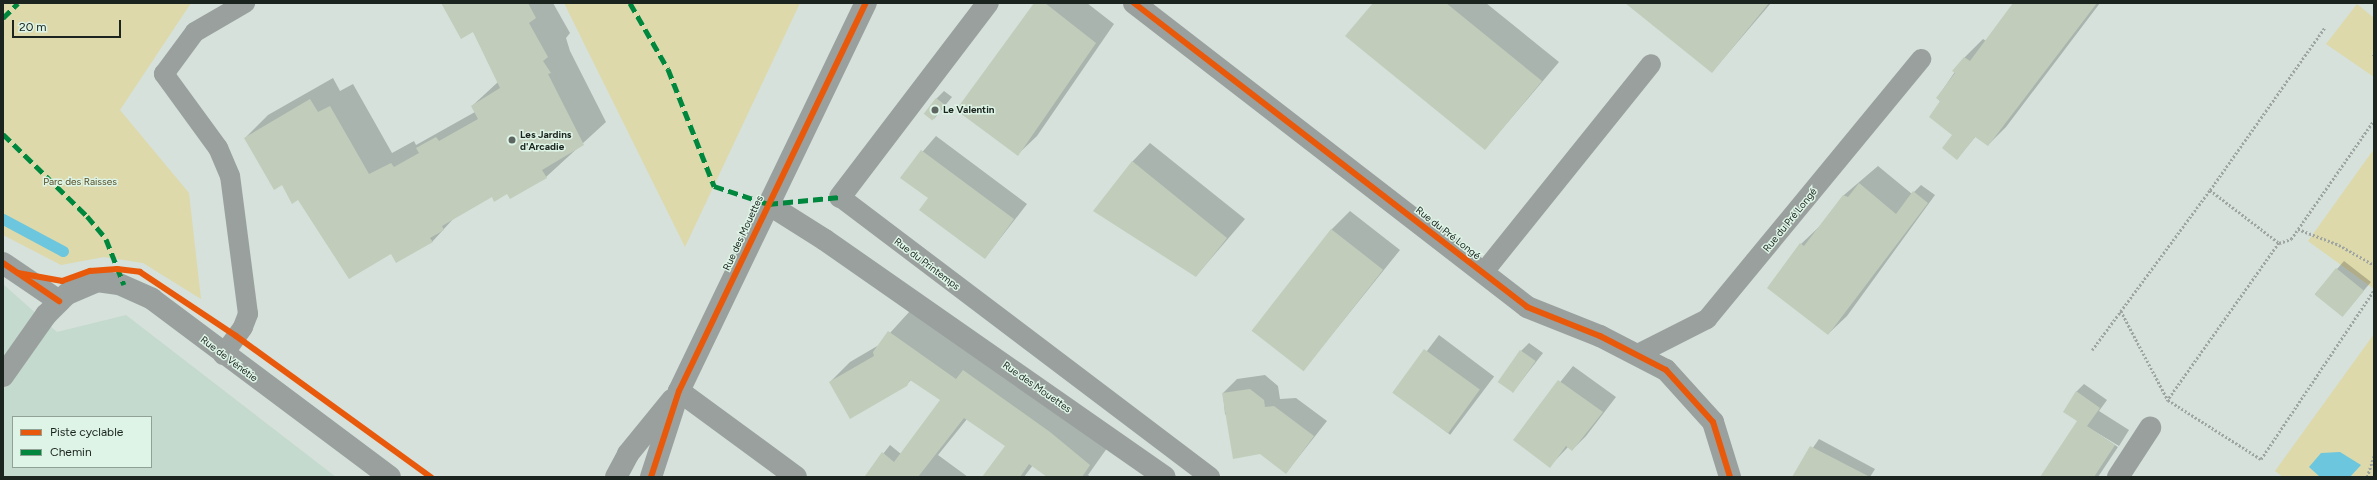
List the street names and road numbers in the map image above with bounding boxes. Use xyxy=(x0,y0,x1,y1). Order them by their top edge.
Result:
street label: Rue du Pré Longé xyxy=(1761,186,1819,254)
street label: Rue des Mouettes xyxy=(720,194,766,272)
street label: Rue du Pré Longé xyxy=(1413,204,1483,262)
street label: Rue du Printemps xyxy=(892,235,962,293)
street label: Rue de Vénétie xyxy=(198,334,260,384)
street label: Rue des Mouettes xyxy=(1000,359,1074,415)

